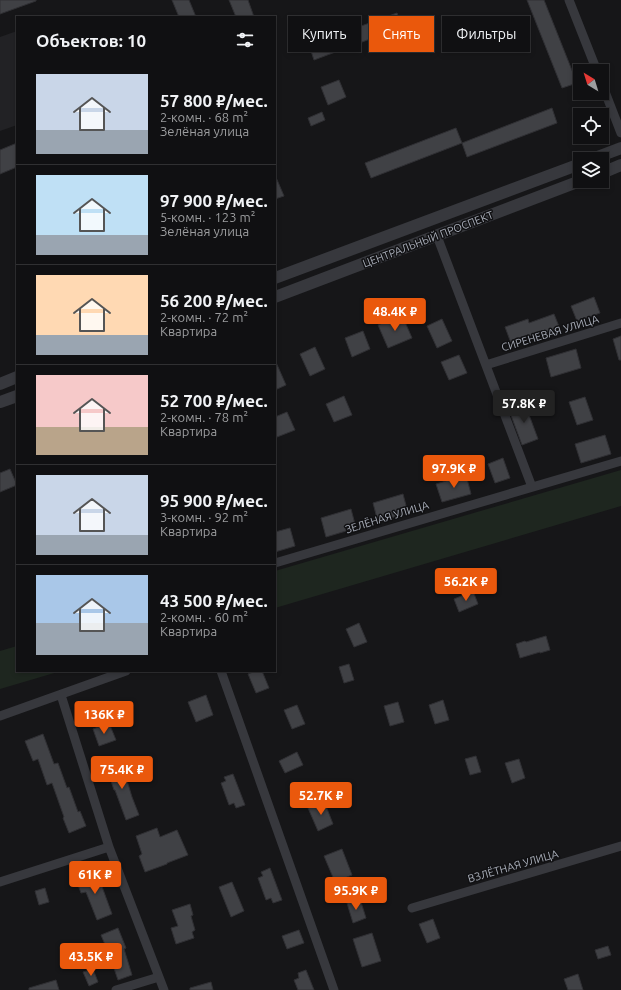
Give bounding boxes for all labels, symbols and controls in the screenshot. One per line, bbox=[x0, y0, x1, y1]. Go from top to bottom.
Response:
chip: Купить bbox=[288, 16, 361, 52]
chip: Снять bbox=[369, 16, 434, 52]
chip: Фильтры bbox=[442, 16, 530, 52]
icon: filters bbox=[234, 29, 256, 51]
text: Объектов: 10 bbox=[36, 31, 146, 50]
north arrow bbox=[573, 64, 609, 100]
map controls bbox=[573, 64, 609, 188]
icon: home bbox=[68, 90, 116, 138]
text: 57 800 ₽/мес. bbox=[160, 91, 268, 110]
button: locate bbox=[573, 108, 609, 144]
text: 2-комн. · 68 m² bbox=[160, 110, 248, 124]
text: Зелёная улица bbox=[160, 124, 249, 138]
button: layers bbox=[573, 152, 609, 188]
icon: home bbox=[68, 191, 116, 239]
text: 97 900 ₽/мес. bbox=[160, 191, 268, 210]
street label: ЦЕНТРАЛЬНЫЙ ПРОСПЕКТ bbox=[361, 209, 495, 269]
text: 5-комн. · 123 m² bbox=[160, 210, 255, 224]
text: Зелёная улица bbox=[160, 224, 249, 238]
icon: home bbox=[68, 291, 116, 339]
text: 56 200 ₽/мес. bbox=[160, 291, 268, 310]
pin: 48.4K ₽ bbox=[358, 298, 432, 332]
text: 48.4K ₽ bbox=[373, 304, 417, 318]
text: 2-комн. · 72 m² bbox=[160, 310, 248, 324]
street label: СИРЕНЕВАЯ УЛИЦА bbox=[500, 312, 601, 354]
text: Квартира bbox=[160, 324, 217, 338]
pin: 57.8K ₽ bbox=[487, 390, 561, 424]
icon: home bbox=[68, 391, 116, 439]
text: 52 700 ₽/мес. bbox=[160, 391, 268, 410]
text: 57.8K ₽ bbox=[502, 396, 546, 410]
text: 2-комн. · 78 m² bbox=[160, 410, 248, 424]
text: Квартира bbox=[160, 424, 217, 438]
pin: 97.9K ₽ bbox=[417, 455, 491, 489]
text: 97.9K ₽ bbox=[432, 461, 476, 475]
icon: home bbox=[68, 491, 116, 539]
text: 95 900 ₽/мес. bbox=[160, 491, 268, 510]
street label: ЗЕЛЁНАЯ УЛИЦА bbox=[344, 498, 431, 535]
text: 3-комн. · 92 m² bbox=[160, 510, 248, 524]
text: Квартира bbox=[160, 524, 217, 538]
pin: 56.2K ₽ bbox=[429, 568, 503, 602]
text: 56.2K ₽ bbox=[444, 574, 488, 588]
icon: home bbox=[68, 591, 116, 639]
text: 43 500 ₽/мес. bbox=[160, 591, 268, 610]
text: 2-комн. · 60 m² bbox=[160, 610, 248, 624]
text: Квартира bbox=[160, 624, 217, 638]
pin: 136K ₽ bbox=[71, 701, 137, 735]
text: 136K ₽ bbox=[83, 707, 125, 721]
pin: 75.4K ₽ bbox=[85, 756, 159, 790]
text: 75.4K ₽ bbox=[100, 762, 144, 776]
pin: 52.7K ₽ bbox=[284, 782, 358, 816]
text: 52.7K ₽ bbox=[299, 788, 343, 802]
street label: ВЗЛЁТНАЯ УЛИЦА bbox=[466, 847, 560, 885]
pin: 61K ₽ bbox=[67, 861, 123, 895]
text: 61K ₽ bbox=[78, 867, 112, 881]
pin: 95.9K ₽ bbox=[319, 877, 393, 911]
text: 95.9K ₽ bbox=[334, 883, 378, 897]
pin: 43.5K ₽ bbox=[54, 943, 128, 977]
text: 43.5K ₽ bbox=[69, 949, 113, 963]

